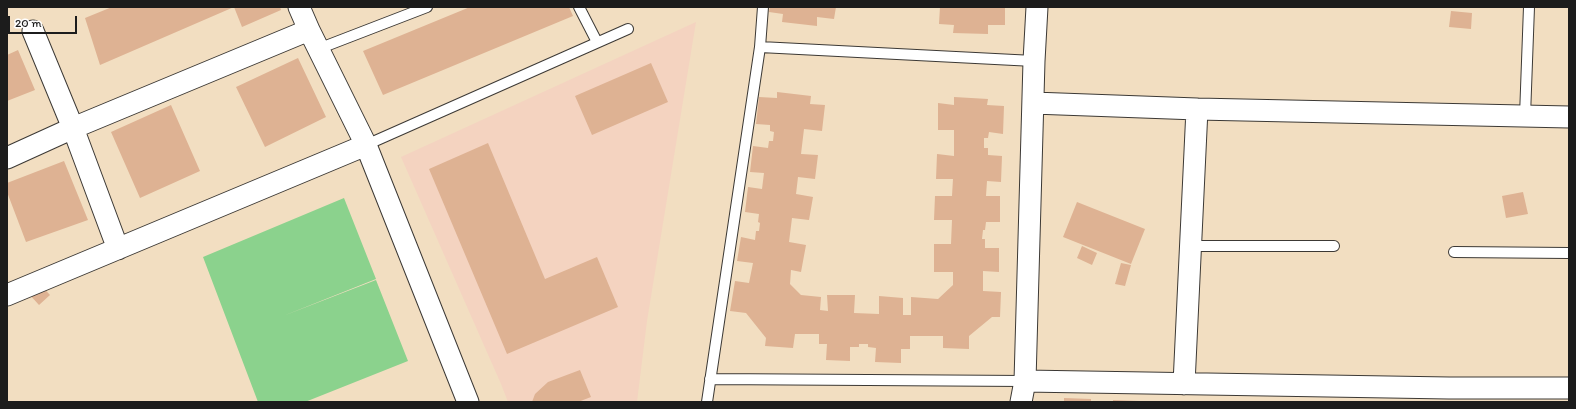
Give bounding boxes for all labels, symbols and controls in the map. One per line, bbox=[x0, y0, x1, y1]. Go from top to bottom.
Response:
scale bar bbox=[10, 8, 79, 34]
text: 20 m bbox=[15, 16, 42, 30]

